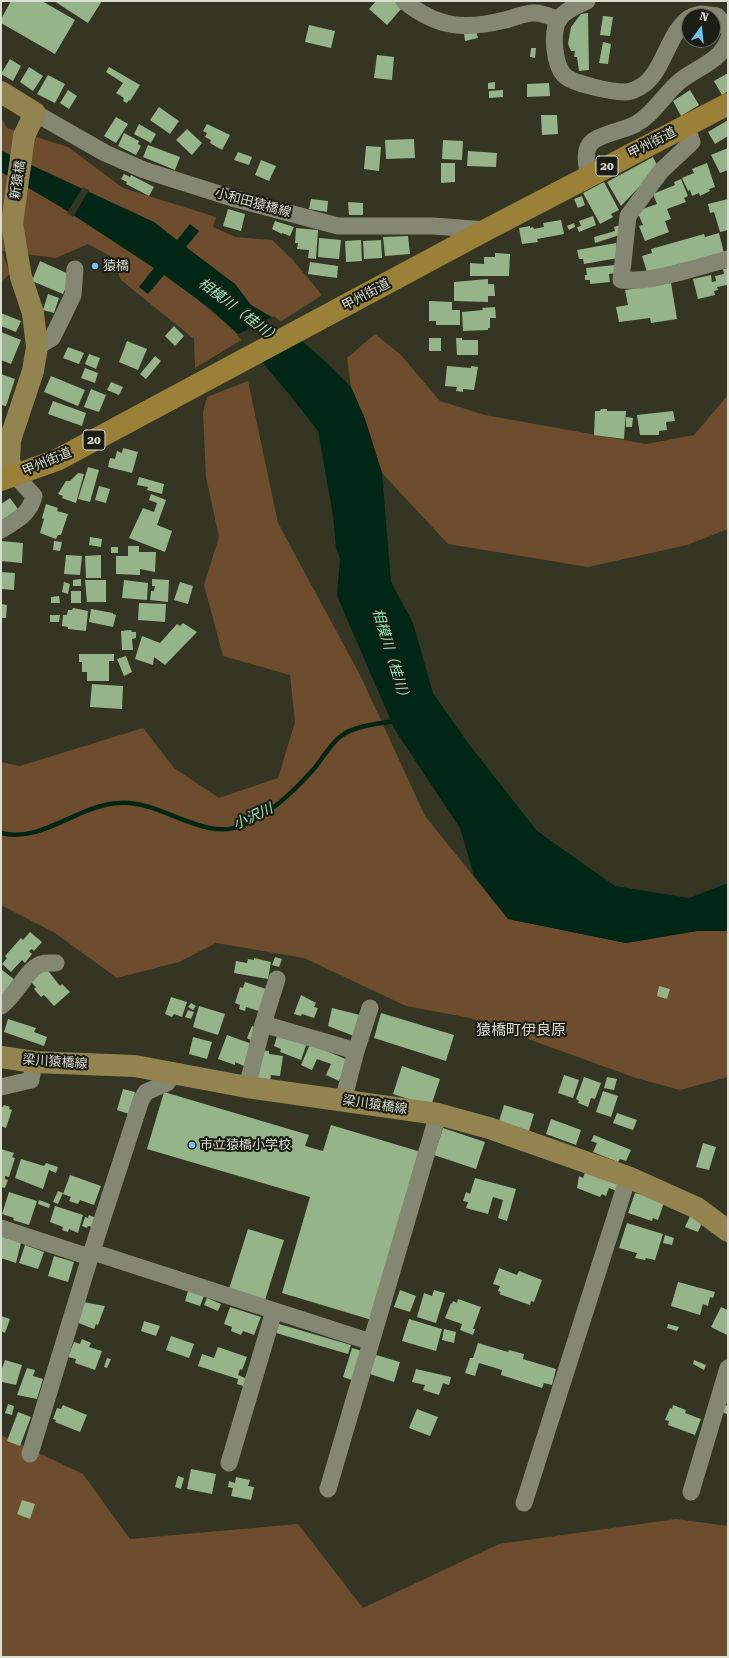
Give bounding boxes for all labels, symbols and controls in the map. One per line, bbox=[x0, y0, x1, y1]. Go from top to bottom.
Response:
north arrow bbox=[681, 8, 721, 48]
text: N bbox=[698, 10, 710, 24]
street label: 甲州街道 bbox=[625, 124, 679, 162]
road number: 20 bbox=[596, 156, 618, 176]
street label: 新猿橋 bbox=[8, 160, 28, 200]
street label: 小和田猿橋線 bbox=[213, 185, 293, 221]
place label: 猿橋 bbox=[103, 258, 129, 274]
marker: 猿橋 bbox=[90, 261, 100, 271]
water label: 相模川（桂川） bbox=[195, 275, 283, 347]
street label: 甲州街道 bbox=[339, 276, 393, 314]
road number: 20 bbox=[83, 430, 105, 450]
street label: 甲州街道 bbox=[20, 445, 74, 479]
water label: 相模川（桂川） bbox=[369, 607, 413, 705]
water label: 小沢川 bbox=[230, 801, 276, 833]
district label: 猿橋町伊良原 bbox=[476, 1022, 566, 1040]
street label: 梁川猿橋線 bbox=[22, 1052, 88, 1072]
street label: 梁川猿橋線 bbox=[342, 1093, 408, 1117]
place label: 市立猿橋小学校 bbox=[200, 1137, 291, 1153]
marker: 市立猿橋小学校 bbox=[187, 1140, 197, 1150]

